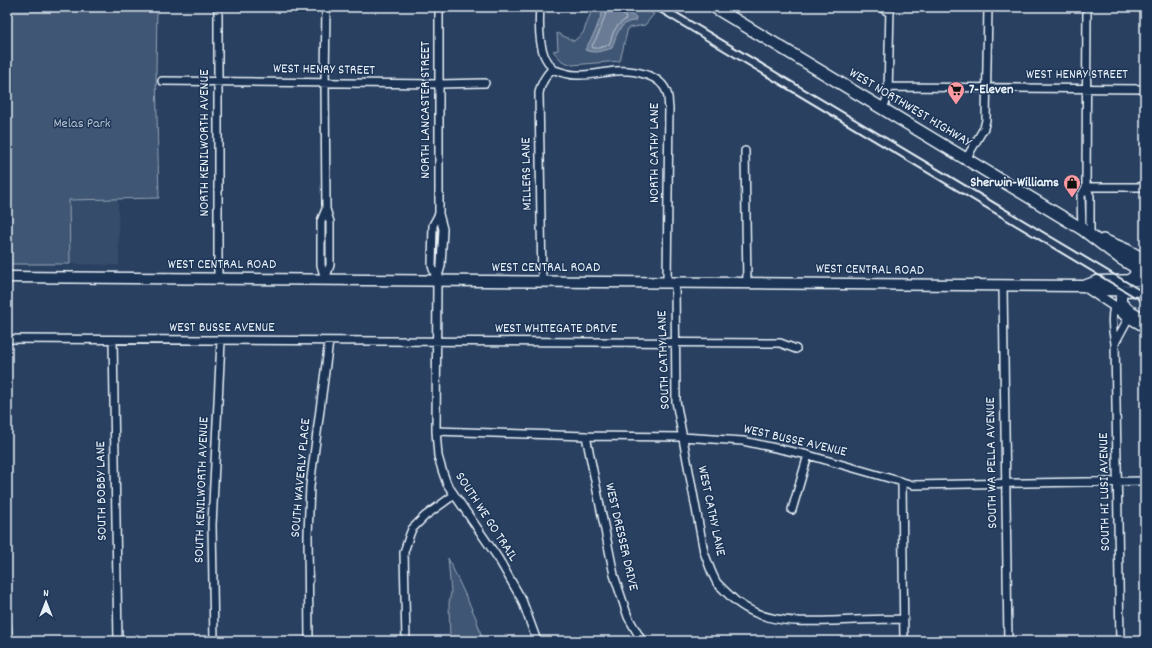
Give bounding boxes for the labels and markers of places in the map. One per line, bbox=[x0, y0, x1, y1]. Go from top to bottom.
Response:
supermarket icon: 7-Eleven bbox=[946, 80, 966, 105]
place label: 7-Eleven bbox=[969, 80, 1014, 100]
place label: Sherwin-Williams bbox=[970, 173, 1059, 193]
shop icon: Sherwin-Williams bbox=[1062, 173, 1082, 198]

